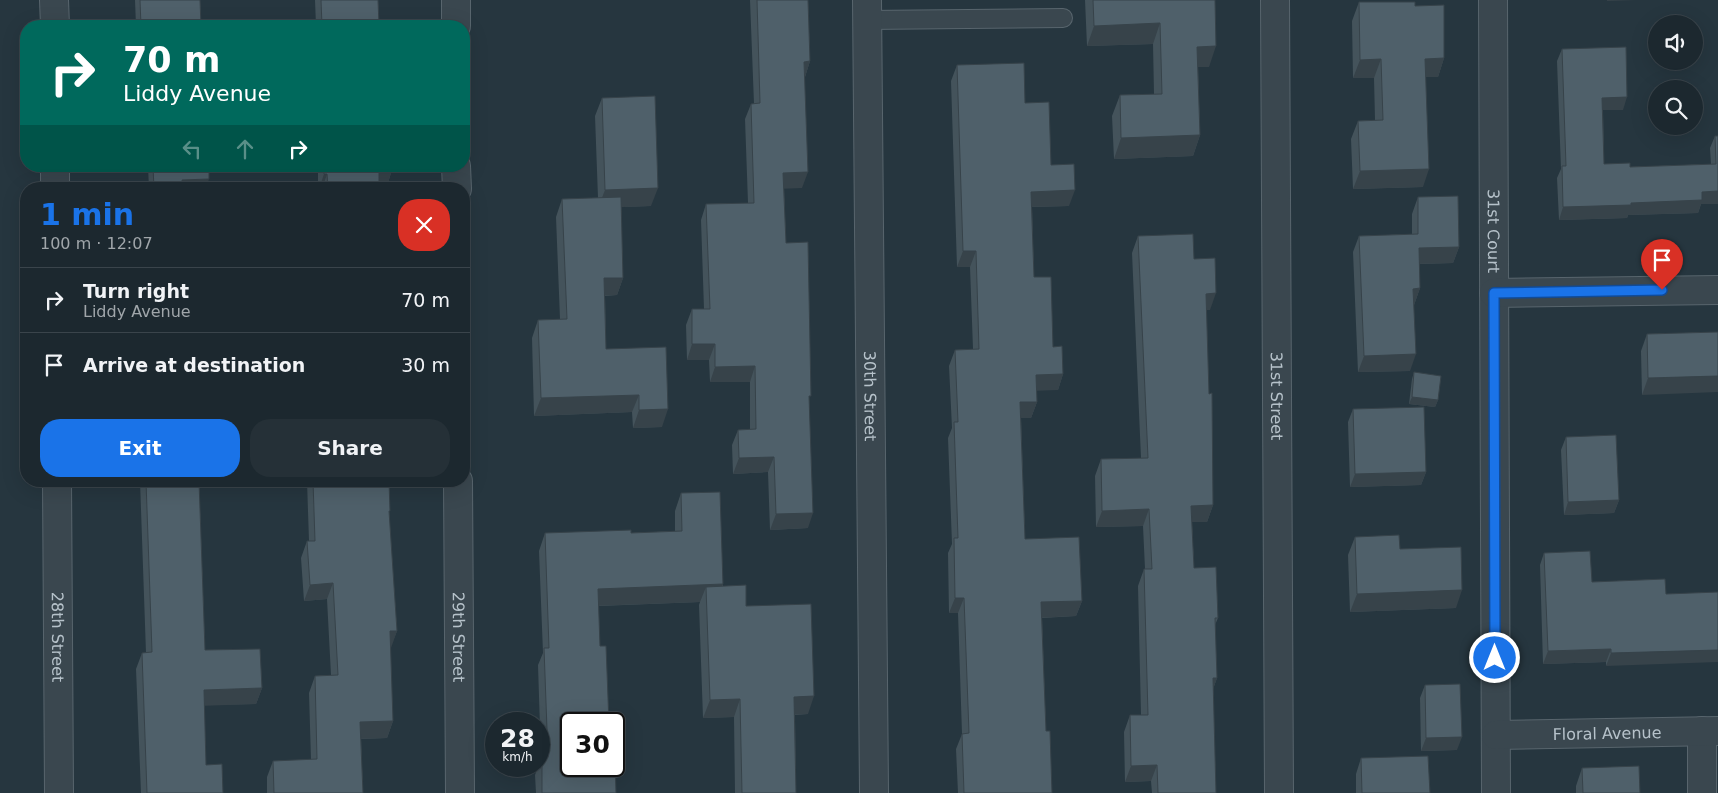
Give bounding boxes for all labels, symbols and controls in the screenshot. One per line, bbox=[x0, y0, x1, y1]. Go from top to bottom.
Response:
map controls bbox=[1648, 15, 1703, 135]
button: sound bbox=[1648, 15, 1703, 70]
icon: right bbox=[40, 40, 105, 105]
text: 70 m bbox=[123, 40, 220, 80]
button: search bbox=[1648, 80, 1703, 135]
text: Liddy Avenue bbox=[123, 81, 271, 106]
icon: left bbox=[178, 135, 206, 163]
icon: ahead bbox=[231, 135, 259, 163]
icon: right bbox=[284, 135, 312, 163]
street label: 31st Court bbox=[1484, 189, 1504, 273]
text: 1 min bbox=[40, 197, 134, 232]
button: close bbox=[398, 199, 450, 251]
text: 100 m · 12:07 bbox=[40, 234, 153, 253]
pin bbox=[1641, 239, 1683, 290]
icon: arrive bbox=[1648, 246, 1676, 274]
text: Turn right bbox=[83, 280, 189, 302]
icon: right bbox=[40, 286, 68, 314]
text: 70 m bbox=[401, 289, 450, 311]
text: Liddy Avenue bbox=[83, 302, 191, 321]
icon: arrive bbox=[40, 351, 68, 379]
street label: 30th Street bbox=[861, 351, 880, 441]
street label: 31st Street bbox=[1267, 352, 1287, 440]
text: Arrive at destination bbox=[83, 354, 305, 376]
text: 30 m bbox=[401, 354, 450, 376]
button: Exit bbox=[40, 419, 240, 477]
button: Share bbox=[250, 419, 450, 477]
street label: 28th Street bbox=[48, 592, 68, 682]
street label: 29th Street bbox=[449, 592, 469, 682]
position arrow bbox=[1468, 631, 1520, 683]
speed limit sign: 30 bbox=[560, 712, 625, 777]
street label: Floral Avenue bbox=[1552, 723, 1662, 743]
text: 28 bbox=[500, 724, 535, 753]
text: km/h bbox=[502, 750, 533, 764]

